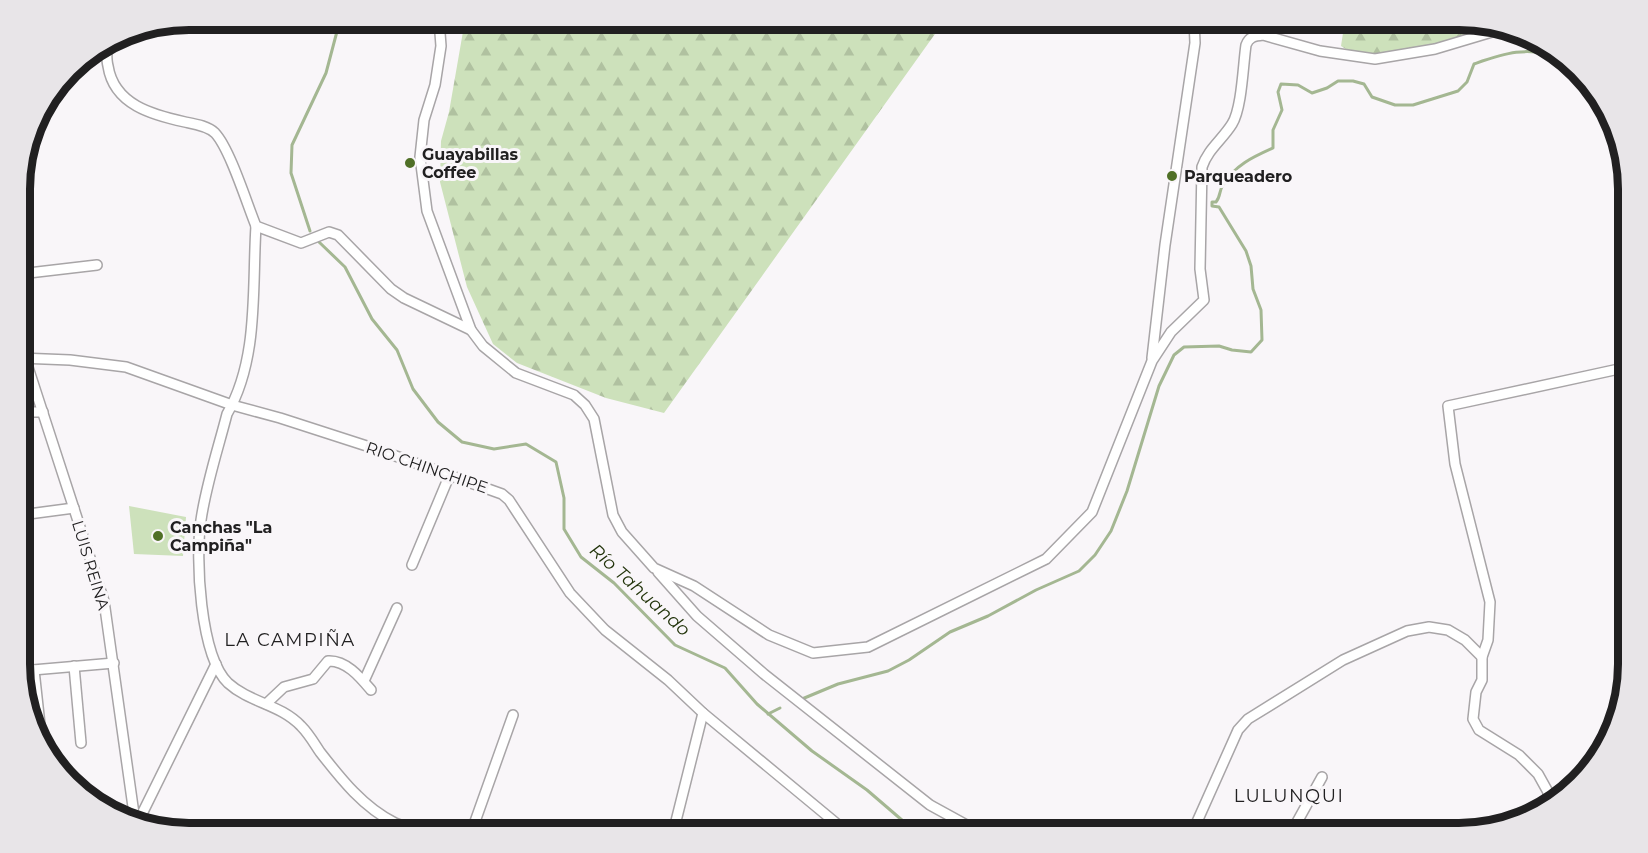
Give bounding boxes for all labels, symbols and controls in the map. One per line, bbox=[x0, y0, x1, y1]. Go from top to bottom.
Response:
place label: Guayabillas Coffee bbox=[422, 145, 519, 182]
marker: Guayabillas Coffee bbox=[403, 156, 417, 170]
place label: Parqueadero bbox=[1184, 167, 1292, 186]
marker: Parqueadero bbox=[1165, 169, 1179, 183]
street label: RIO CHINCHIPE bbox=[363, 438, 490, 497]
street label: LUIS REINA bbox=[68, 518, 113, 613]
place label: Canchas "La Campiña" bbox=[170, 518, 272, 555]
marker: Canchas "La Campiña" bbox=[151, 529, 165, 543]
water label: Río Tahuando bbox=[585, 539, 695, 641]
district label: LA CAMPIÑA bbox=[224, 629, 356, 651]
district label: LULUNQUI bbox=[1234, 785, 1344, 807]

